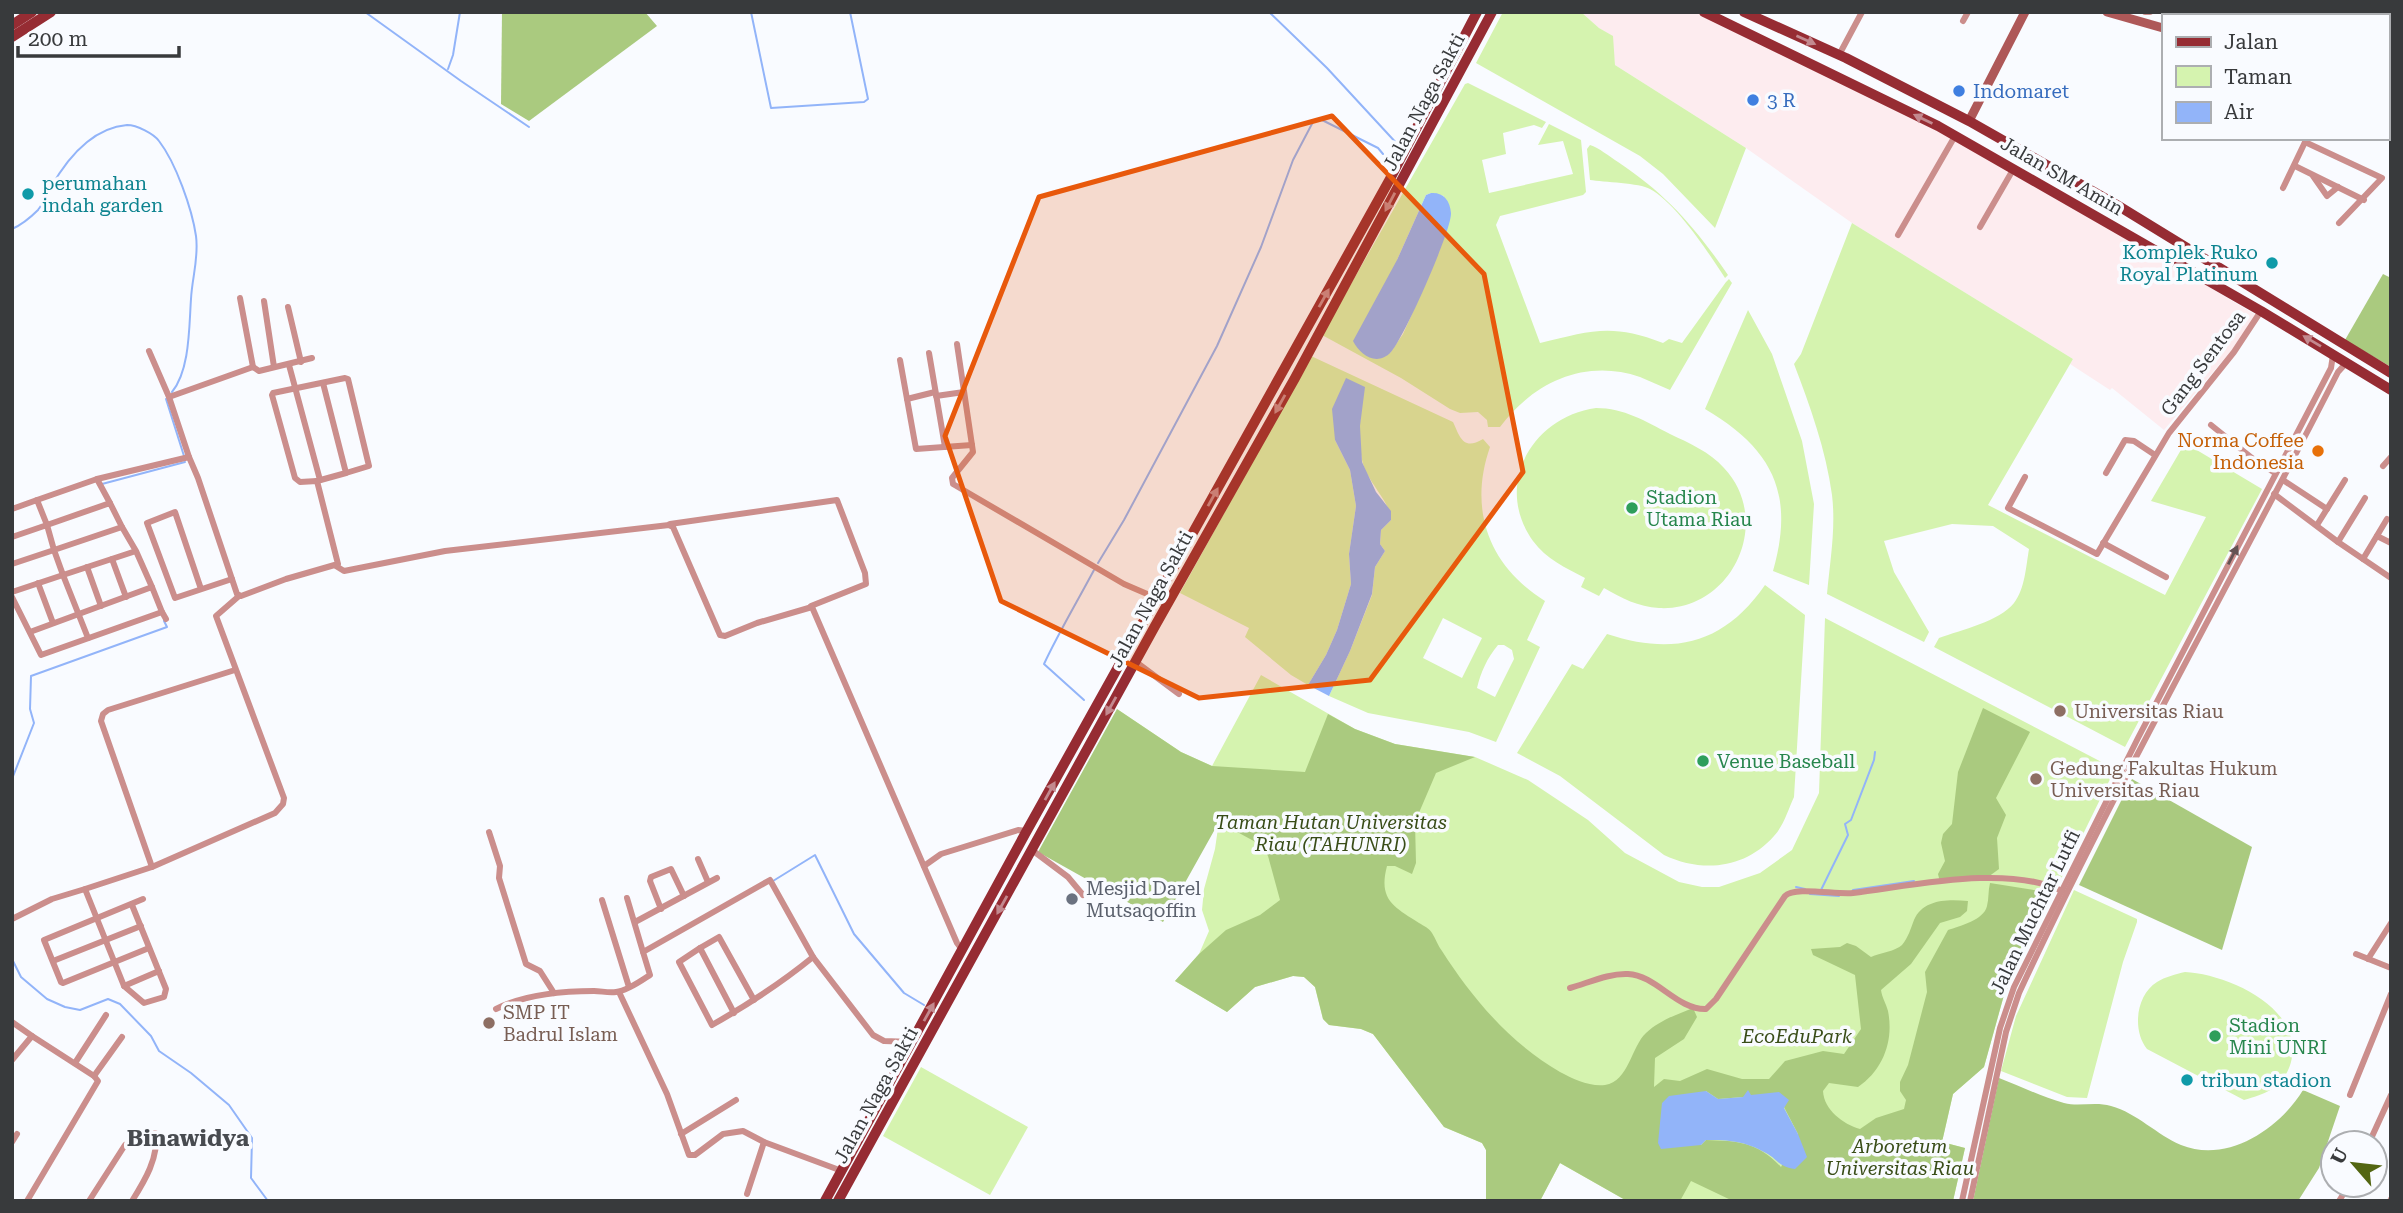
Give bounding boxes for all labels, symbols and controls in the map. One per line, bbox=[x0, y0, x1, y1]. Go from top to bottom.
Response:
scale bar bbox=[18, 14, 178, 58]
legend bbox=[2162, 14, 2389, 140]
text: 200 m bbox=[28, 27, 88, 51]
street label: Jalan Naga Sakti bbox=[1378, 29, 1470, 175]
text: Jalan bbox=[2224, 30, 2279, 54]
one-way arrow bbox=[1796, 34, 1816, 46]
text: Taman bbox=[2224, 65, 2293, 89]
place label: Indomaret bbox=[1973, 80, 2069, 103]
marker: Indomaret bbox=[1951, 83, 1967, 99]
place label: 3 R bbox=[1767, 89, 1796, 112]
marker: 3 R bbox=[1745, 92, 1761, 108]
text: Air bbox=[2224, 100, 2254, 124]
one-way arrow bbox=[1913, 113, 1933, 124]
street label: Jalan SM Amin bbox=[1997, 132, 2127, 220]
place label: perumahan indah garden bbox=[42, 172, 163, 217]
marker: perumahan indah garden bbox=[20, 186, 36, 202]
one-way arrow bbox=[1384, 192, 1396, 212]
place label: Komplek Ruko Royal Platinum bbox=[2120, 241, 2258, 286]
marker: Komplek Ruko Royal Platinum bbox=[2264, 255, 2280, 271]
one-way arrow bbox=[1318, 288, 1330, 308]
street label: Gang Sentosa bbox=[2156, 305, 2250, 420]
one-way arrow bbox=[2302, 335, 2322, 347]
one-way arrow bbox=[1274, 395, 1286, 414]
place label: Norma Coffee Indonesia bbox=[2177, 429, 2305, 474]
marker: Norma Coffee Indonesia bbox=[2310, 443, 2326, 459]
place label: Stadion Utama Riau bbox=[1646, 486, 1752, 531]
one-way arrow bbox=[1207, 487, 1219, 506]
marker: Stadion Utama Riau bbox=[1624, 500, 1640, 516]
street label: Jalan Naga Sakti bbox=[1104, 527, 1198, 671]
one-way arrow bbox=[2227, 544, 2239, 564]
one-way arrow bbox=[1105, 696, 1117, 715]
place label: Universitas Riau bbox=[2074, 700, 2224, 723]
marker: Universitas Riau bbox=[2052, 703, 2068, 719]
place label: Venue Baseball bbox=[1717, 750, 1855, 773]
marker: Venue Baseball bbox=[1695, 753, 1711, 769]
place label: Gedung Fakultas Hukum Universitas Riau bbox=[2050, 757, 2278, 802]
marker: Gedung Fakultas Hukum Universitas Riau bbox=[2028, 771, 2044, 787]
one-way arrow bbox=[1044, 781, 1056, 800]
park label: Taman Hutan Universitas Riau (TAHUNRI) bbox=[1215, 811, 1447, 856]
street label: Jalan Muchtar Lutfi bbox=[1985, 826, 2085, 998]
place label: Mesjid Darel Mutsaqoffin bbox=[1086, 877, 1201, 922]
marker: Mesjid Darel Mutsaqoffin bbox=[1064, 891, 1080, 907]
one-way arrow bbox=[996, 895, 1007, 915]
place label: SMP IT Badrul Islam bbox=[503, 1001, 618, 1046]
one-way arrow bbox=[923, 1002, 935, 1022]
place label: Stadion Mini UNRI bbox=[2229, 1014, 2327, 1059]
marker: SMP IT Badrul Islam bbox=[481, 1015, 497, 1031]
street label: Jalan Naga Sakti bbox=[829, 1023, 923, 1167]
park label: EcoEduPark bbox=[1741, 1025, 1853, 1048]
marker: Stadion Mini UNRI bbox=[2207, 1028, 2223, 1044]
place label: tribun stadion bbox=[2201, 1069, 2331, 1092]
marker: tribun stadion bbox=[2179, 1072, 2195, 1088]
district label: Binawidya bbox=[127, 1125, 250, 1152]
north arrow bbox=[2319, 1129, 2389, 1199]
park label: Arboretum Universitas Riau bbox=[1826, 1135, 1974, 1180]
text: U bbox=[2326, 1144, 2353, 1168]

